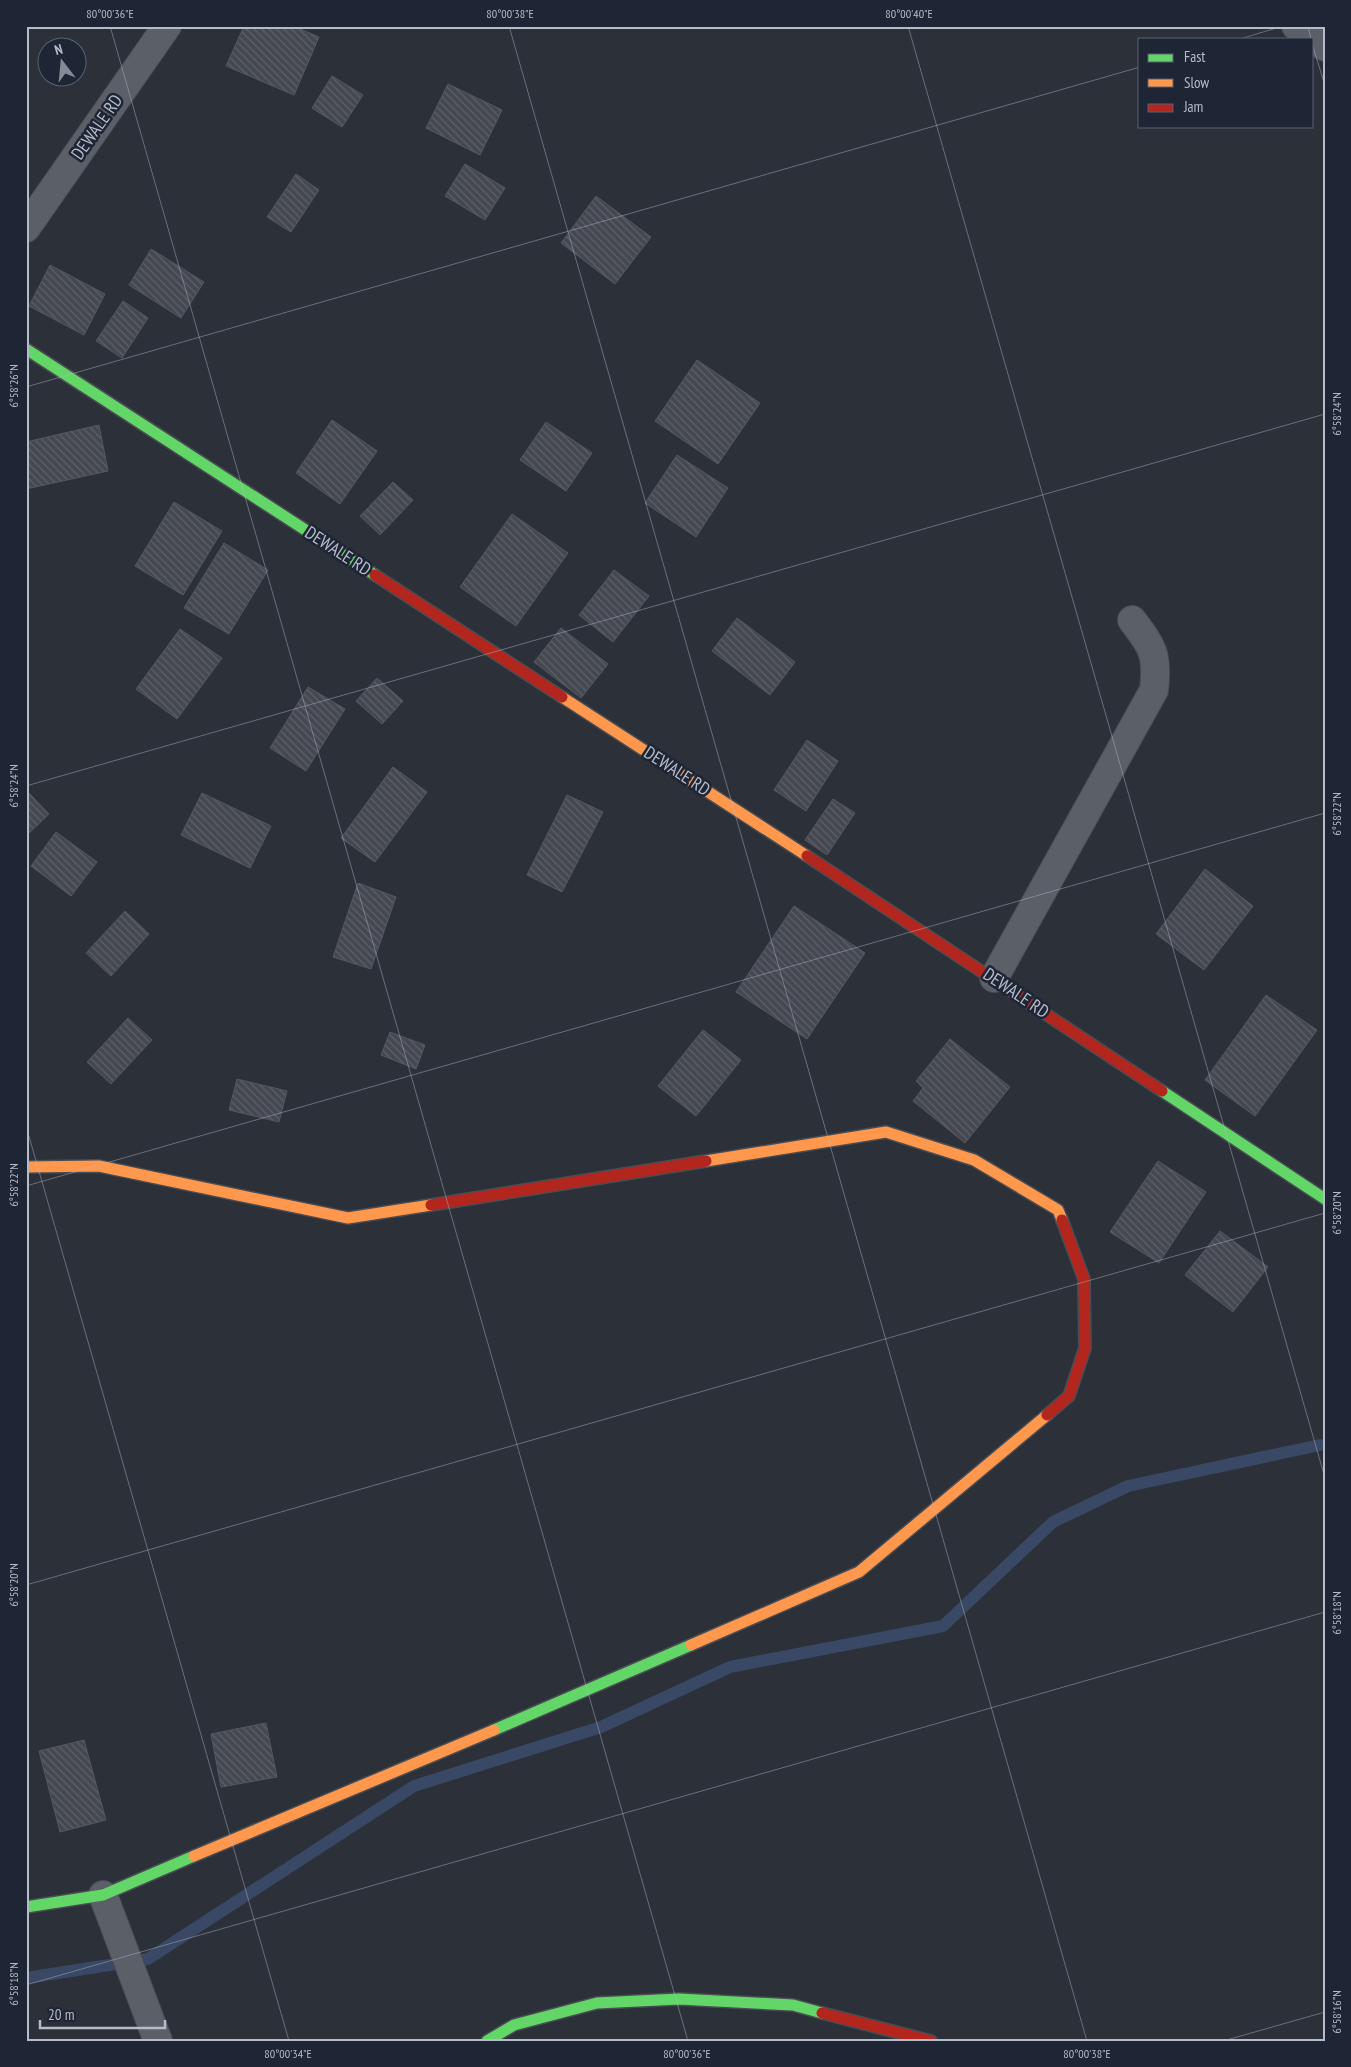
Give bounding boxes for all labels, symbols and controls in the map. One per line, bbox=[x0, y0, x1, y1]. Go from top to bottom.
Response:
text: 80°00'36"E bbox=[86, 6, 134, 21]
text: 80°00'38"E bbox=[486, 6, 534, 21]
text: 80°00'40"E bbox=[885, 6, 933, 21]
north arrow bbox=[38, 38, 88, 88]
legend bbox=[1138, 38, 1314, 128]
text: N bbox=[52, 40, 65, 59]
text: Fast bbox=[1184, 47, 1205, 66]
text: Slow bbox=[1184, 73, 1209, 92]
street label: DEWALE RD bbox=[66, 90, 127, 164]
text: Jam bbox=[1183, 97, 1203, 116]
text: 6°58'26"N bbox=[6, 364, 21, 408]
text: 6°58'24"N bbox=[1329, 392, 1344, 436]
street label: DEWALE RD bbox=[301, 521, 376, 580]
street label: DEWALE RD bbox=[640, 741, 715, 800]
text: 6°58'24"N bbox=[6, 764, 21, 808]
text: 6°58'22"N bbox=[1329, 792, 1344, 836]
street label: DEWALE RD bbox=[979, 962, 1054, 1023]
text: 6°58'22"N bbox=[6, 1163, 21, 1207]
text: 6°58'20"N bbox=[1329, 1191, 1344, 1235]
text: 6°58'20"N bbox=[6, 1563, 21, 1607]
text: 6°58'18"N bbox=[1329, 1591, 1344, 1635]
text: 6°58'18"N bbox=[6, 1962, 21, 2006]
text: 6°58'16"N bbox=[1329, 1990, 1344, 2034]
scale bar bbox=[40, 1997, 165, 2029]
text: 20 m bbox=[48, 2005, 74, 2024]
text: 80°00'34"E bbox=[264, 2046, 312, 2061]
text: 80°00'36"E bbox=[663, 2046, 711, 2061]
text: 80°00'38"E bbox=[1063, 2046, 1111, 2061]

